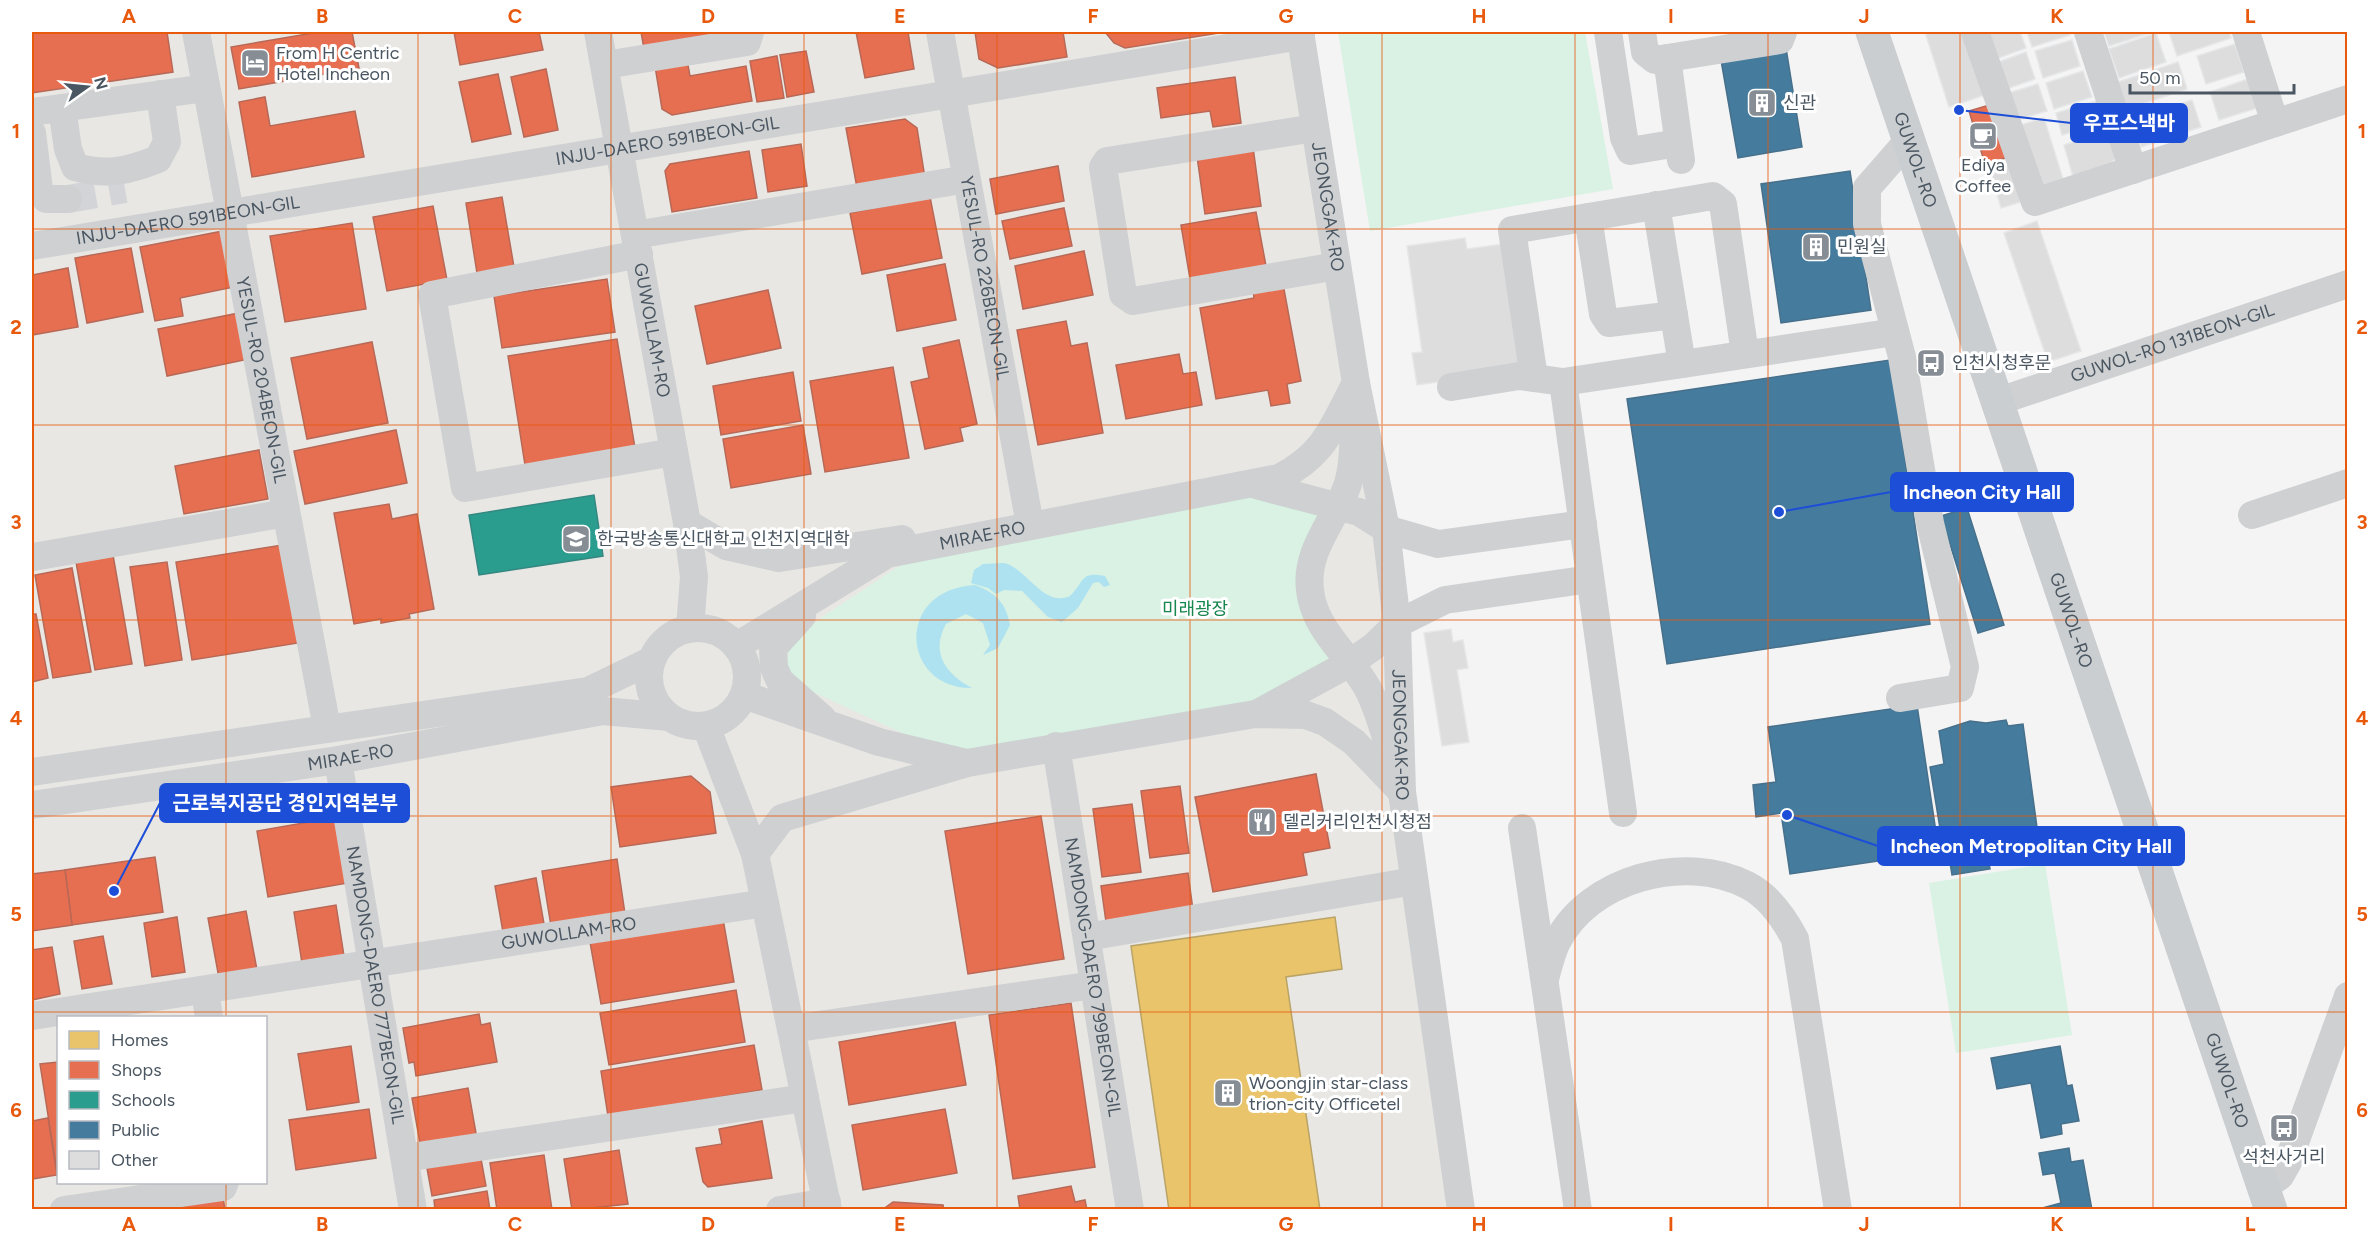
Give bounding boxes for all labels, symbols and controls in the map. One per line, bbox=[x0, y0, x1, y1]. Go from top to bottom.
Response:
text: A bbox=[122, 4, 137, 28]
text: B bbox=[316, 4, 328, 28]
text: C bbox=[508, 4, 522, 28]
text: D bbox=[701, 4, 715, 28]
text: E bbox=[894, 4, 906, 28]
text: F bbox=[1087, 4, 1099, 28]
text: G bbox=[1279, 4, 1294, 28]
text: H bbox=[1472, 4, 1487, 28]
text: I bbox=[1668, 4, 1674, 28]
text: J bbox=[1858, 4, 1870, 28]
text: K bbox=[2050, 4, 2064, 28]
text: L bbox=[2245, 4, 2256, 28]
place label: From H Centric Hotel Incheon bbox=[276, 42, 400, 85]
hotel icon: From H Centric Hotel Incheon bbox=[239, 47, 271, 79]
north arrow bbox=[57, 57, 117, 117]
scale bar bbox=[2130, 57, 2294, 95]
text: 50 m bbox=[2139, 67, 2181, 89]
text: N bbox=[90, 75, 112, 92]
building icon: 신관 bbox=[1746, 87, 1778, 119]
place label: 신관 bbox=[1783, 92, 1817, 114]
callout: 우프스낵바 bbox=[2071, 104, 2187, 142]
street label: GUWOL-RO bbox=[1889, 109, 1942, 211]
street label: INJU-DAERO 591BEON-GIL bbox=[554, 111, 781, 170]
text: 우프스낵바 bbox=[2083, 111, 2176, 135]
text: 1 bbox=[12, 119, 20, 143]
text: 1 bbox=[2358, 119, 2366, 143]
cafe icon: Ediya Coffee bbox=[1967, 120, 1999, 152]
street label: JEONGGAK-RO bbox=[1307, 140, 1349, 273]
place label: Ediya Coffee bbox=[1955, 154, 2011, 197]
street label: YESUL-RO 226BEON-GIL bbox=[955, 174, 1014, 382]
street label: INJU-DAERO 591BEON-GIL bbox=[75, 191, 302, 250]
building icon: 민원실 bbox=[1800, 231, 1832, 263]
place label: 민원실 bbox=[1837, 236, 1887, 258]
street label: GUWOLLAM-RO bbox=[629, 261, 675, 399]
street label: YESUL-RO 204BEON-GIL bbox=[231, 275, 292, 485]
street label: GUWOL-RO 131BEON-GIL bbox=[2068, 298, 2278, 387]
text: 2 bbox=[10, 315, 22, 339]
text: 2 bbox=[2356, 315, 2368, 339]
bus stop icon: 인천시청후문 bbox=[1915, 347, 1947, 379]
place label: 인천시청후문 bbox=[1952, 352, 2051, 374]
callout: Incheon City Hall bbox=[1891, 473, 2073, 511]
text: Incheon City Hall bbox=[1903, 480, 2061, 504]
text: 3 bbox=[10, 510, 22, 534]
text: 3 bbox=[2356, 510, 2368, 534]
street label: MIRAE-RO bbox=[937, 516, 1027, 555]
school or university icon: 한국방송통신대학교 인천지역대학 bbox=[560, 523, 592, 555]
place label: 한국방송통신대학교 인천지역대학 bbox=[597, 528, 850, 550]
street label: GUWOL-RO bbox=[2045, 569, 2098, 671]
park label: 미래광장 bbox=[1162, 598, 1228, 620]
street label: JEONGGAK-RO bbox=[1387, 669, 1414, 802]
text: 4 bbox=[10, 706, 23, 730]
text: 4 bbox=[2356, 706, 2369, 730]
street label: MIRAE-RO bbox=[306, 739, 395, 775]
callout: 근로복지공단 경인지역본부 bbox=[160, 784, 409, 822]
text: 근로복지공단 경인지역본부 bbox=[172, 791, 398, 815]
restaurant icon: 델리커리인천시청점 bbox=[1246, 806, 1278, 838]
place label: 델리커리인천시청점 bbox=[1283, 811, 1432, 833]
callout: Incheon Metropolitan City Hall bbox=[1878, 827, 2184, 865]
text: Incheon Metropolitan City Hall bbox=[1890, 834, 2172, 858]
street label: NAMDONG-DAERO 799BEON-GIL bbox=[1060, 836, 1126, 1119]
street label: NAMDONG-DAERO 777BEON-GIL bbox=[341, 844, 410, 1126]
text: 5 bbox=[10, 902, 22, 926]
text: 5 bbox=[2356, 902, 2368, 926]
street label: GUWOLLAM-RO bbox=[500, 912, 638, 955]
legend bbox=[57, 1016, 267, 1184]
text: Homes bbox=[111, 1029, 169, 1051]
street label: GUWOL-RO bbox=[2201, 1030, 2254, 1131]
text: Shops bbox=[111, 1059, 162, 1081]
place label: Woongjin star-class trion-city Officetel bbox=[1249, 1072, 1408, 1115]
building icon: Woongjin star-class trion-city Officetel bbox=[1212, 1077, 1244, 1109]
text: Schools bbox=[111, 1089, 175, 1111]
text: 6 bbox=[10, 1098, 22, 1122]
text: 6 bbox=[2356, 1098, 2368, 1122]
bus stop icon: 석천사거리 bbox=[2268, 1112, 2300, 1144]
text: Public bbox=[111, 1119, 160, 1141]
place label: 석천사거리 bbox=[2243, 1146, 2325, 1168]
text: Other bbox=[111, 1149, 158, 1171]
text: A bbox=[122, 1212, 137, 1236]
text: B bbox=[316, 1212, 328, 1236]
text: C bbox=[508, 1212, 522, 1236]
text: D bbox=[701, 1212, 715, 1236]
text: E bbox=[894, 1212, 906, 1236]
text: F bbox=[1087, 1212, 1099, 1236]
text: G bbox=[1279, 1212, 1294, 1236]
text: H bbox=[1472, 1212, 1487, 1236]
text: I bbox=[1668, 1212, 1674, 1236]
text: J bbox=[1858, 1212, 1870, 1236]
text: K bbox=[2050, 1212, 2064, 1236]
text: L bbox=[2245, 1212, 2256, 1236]

